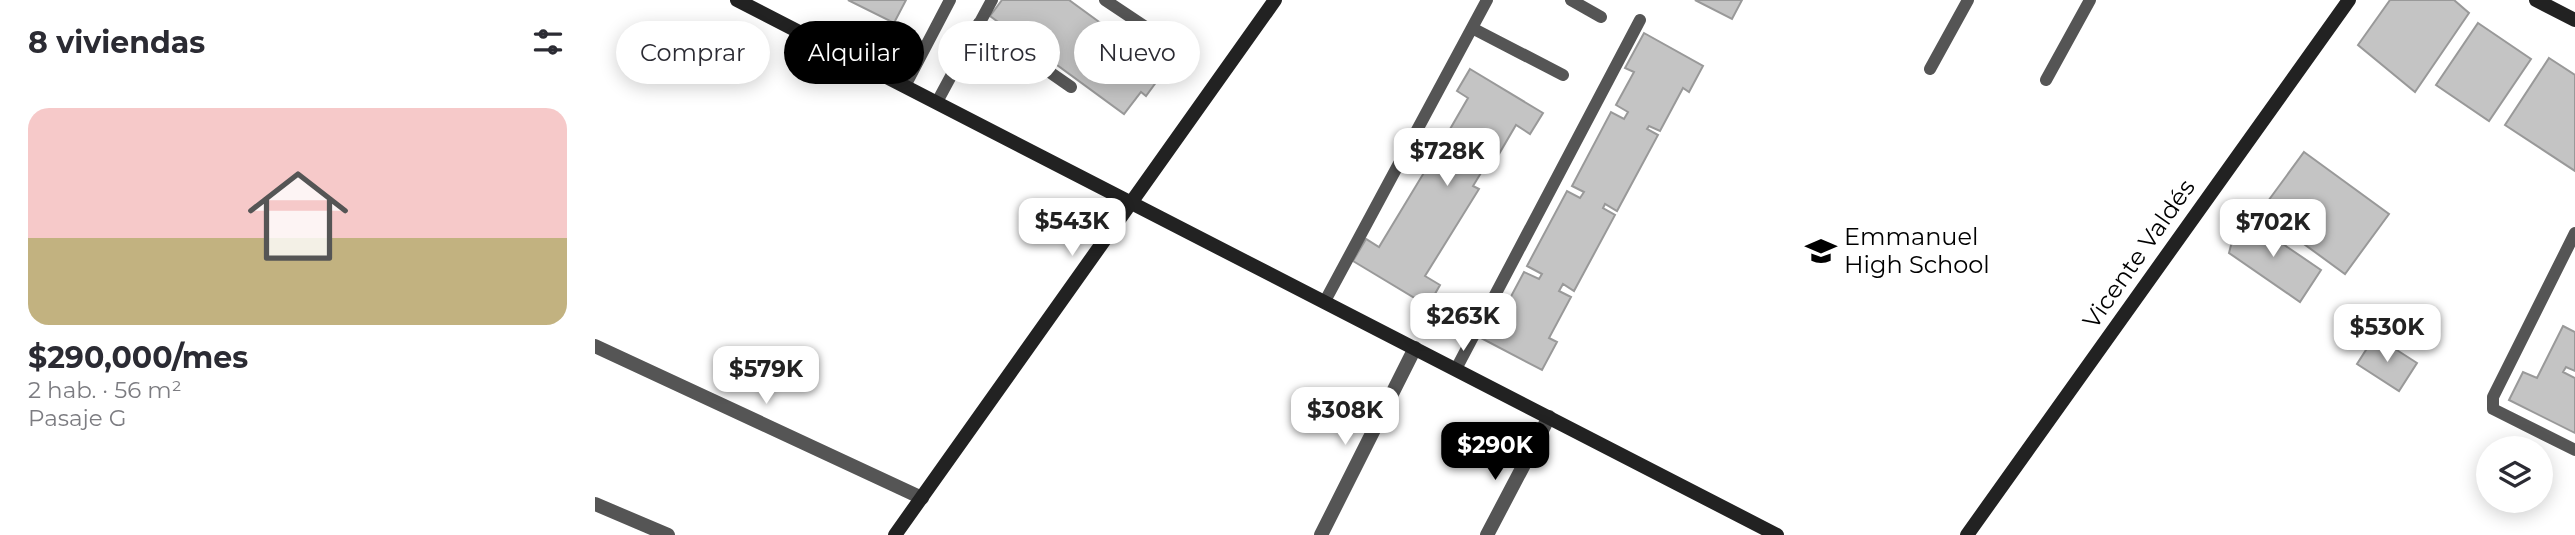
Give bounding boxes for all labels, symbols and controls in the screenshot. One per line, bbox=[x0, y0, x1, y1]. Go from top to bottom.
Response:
chip: Comprar bbox=[616, 21, 770, 84]
chip: Alquilar bbox=[784, 21, 924, 84]
chip: Filtros bbox=[938, 21, 1060, 84]
chip: Nuevo bbox=[1074, 21, 1200, 84]
icon: filters bbox=[529, 23, 567, 61]
text: 8 viviendas bbox=[28, 24, 205, 61]
pin: $728K bbox=[1398, 128, 1496, 188]
text: $728K bbox=[1410, 137, 1484, 165]
icon: home bbox=[235, 153, 361, 279]
street label: Vicente Valdés bbox=[2076, 174, 2201, 334]
pin: $543K bbox=[1023, 198, 1121, 258]
pin: $702K bbox=[2224, 200, 2322, 259]
text: $543K bbox=[1035, 207, 1109, 235]
text: $702K bbox=[2236, 208, 2310, 236]
place label: Emmanuel High School bbox=[1844, 222, 1990, 279]
school or university icon: Emmanuel High School bbox=[1804, 234, 1838, 268]
pin: $263K bbox=[1414, 294, 1512, 353]
text: $263K bbox=[1426, 302, 1500, 330]
pin: $530K bbox=[2338, 304, 2436, 364]
text: $530K bbox=[2350, 313, 2424, 341]
text: $290,000/mes bbox=[28, 339, 248, 376]
pin: $579K bbox=[717, 346, 815, 406]
text: $579K bbox=[729, 355, 803, 383]
text: 2 hab. · 56 m² bbox=[28, 376, 182, 404]
pin: $308K bbox=[1296, 388, 1394, 447]
text: $308K bbox=[1307, 396, 1383, 424]
text: Pasaje G bbox=[28, 404, 127, 432]
pin: $290K bbox=[1446, 422, 1544, 482]
text: $290K bbox=[1457, 431, 1533, 459]
map controls bbox=[2476, 436, 2553, 513]
button: layers bbox=[2476, 436, 2553, 513]

